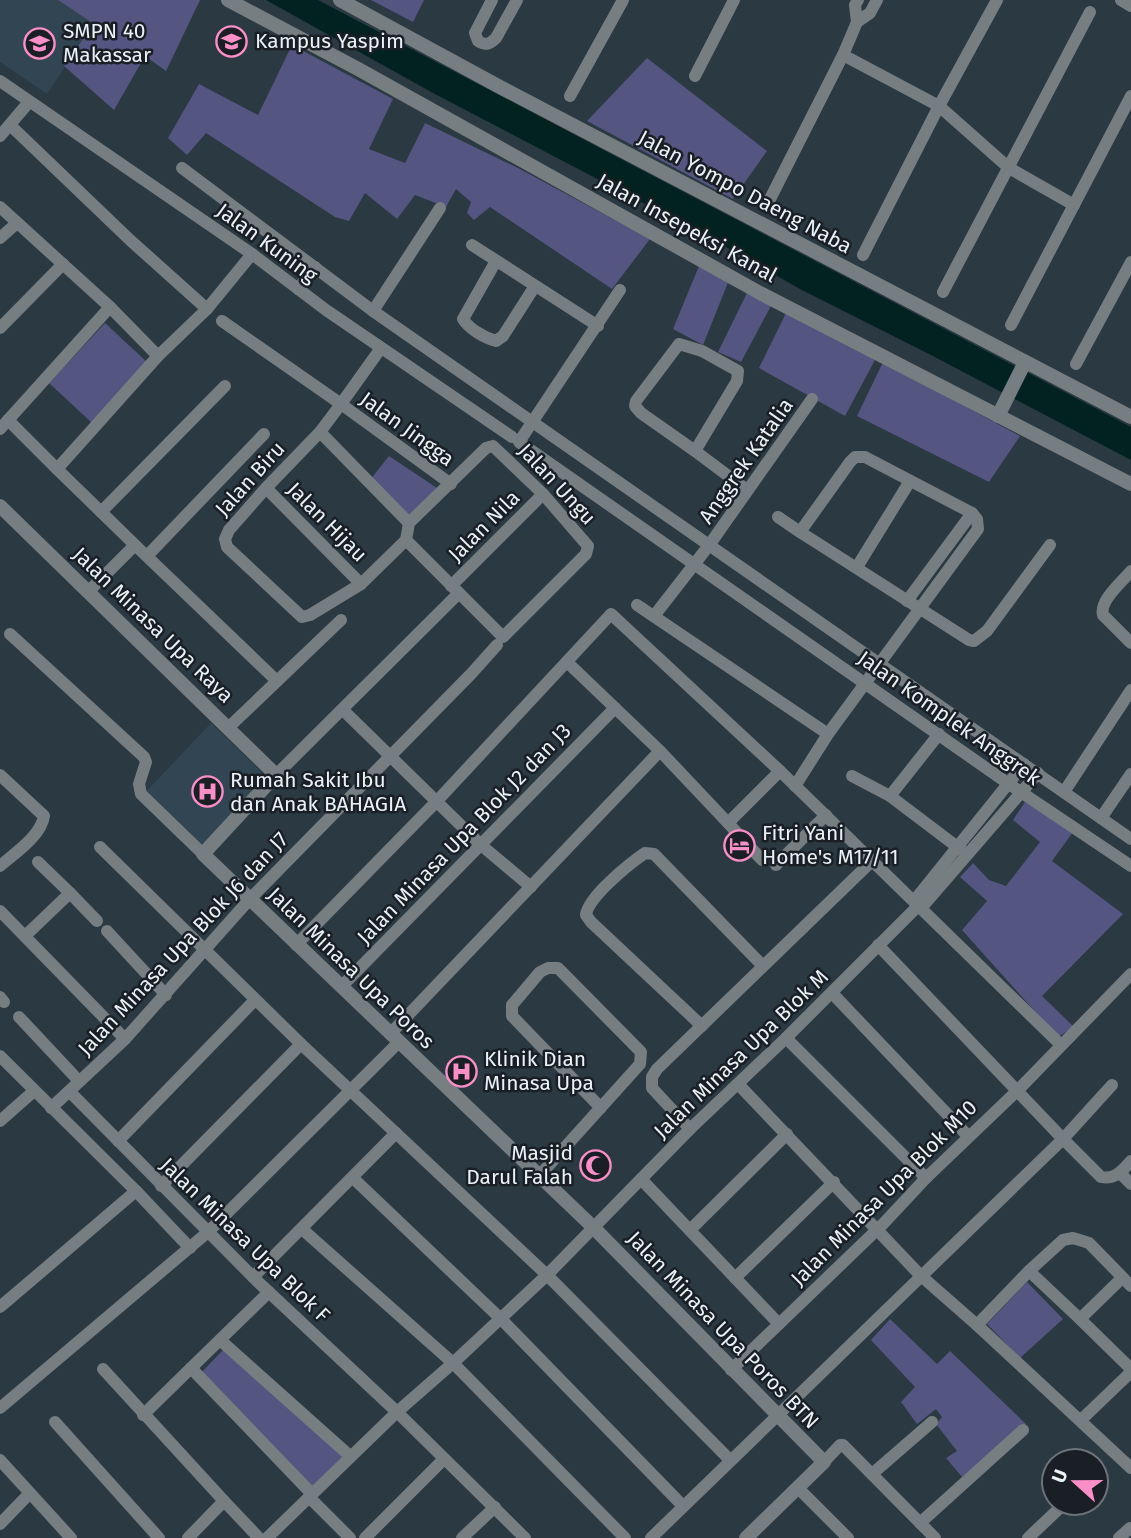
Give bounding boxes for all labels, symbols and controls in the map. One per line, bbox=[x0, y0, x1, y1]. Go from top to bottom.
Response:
place label: SMPN 40 Makassar bbox=[63, 18, 151, 68]
school or university icon: Kampus Yaspim bbox=[215, 24, 249, 58]
school or university icon: SMPN 40 Makassar bbox=[23, 26, 57, 60]
place label: Kampus Yaspim bbox=[255, 28, 404, 54]
street label: Jalan Yompo Daeng Naba bbox=[634, 125, 856, 259]
street label: Jalan Insepeksi Kanal bbox=[592, 168, 782, 288]
street label: Jalan Kuning bbox=[211, 198, 323, 288]
street label: Jalan Jingga bbox=[355, 386, 459, 472]
street label: Anggrek Katalia bbox=[693, 393, 799, 529]
street label: Jalan Biru bbox=[210, 436, 290, 522]
street label: Jalan Ungu bbox=[513, 438, 601, 530]
street label: Jalan Hijau bbox=[281, 476, 373, 568]
street label: Jalan Nila bbox=[443, 485, 525, 567]
street label: Jalan Minasa Upa Raya bbox=[67, 541, 239, 709]
street label: Jalan Komplek Anggrek bbox=[852, 645, 1046, 791]
street label: Jalan Minasa Upa Blok J2 dan J3 bbox=[351, 718, 577, 950]
place label: Rumah Sakit Ibu dan Anak BAHAGIA bbox=[230, 767, 406, 817]
hospital icon: Rumah Sakit Ibu dan Anak BAHAGIA bbox=[190, 775, 224, 809]
place label: Fitri Yani Home's M17/11 bbox=[762, 820, 899, 870]
street label: Jalan Minasa Upa Blok J6 dan J7 bbox=[72, 827, 294, 1061]
hotel icon: Fitri Yani Home's M17/11 bbox=[722, 828, 756, 862]
street label: Jalan Minasa Upa Poros bbox=[262, 882, 440, 1055]
street label: Jalan Minasa Upa Blok M bbox=[648, 964, 834, 1144]
place label: Klinik Dian Minasa Upa bbox=[484, 1046, 594, 1096]
hospital icon: Klinik Dian Minasa Upa bbox=[444, 1054, 478, 1088]
street label: Jalan Minasa Upa Blok M10 bbox=[785, 1094, 983, 1292]
place label: Masjid Darul Falah bbox=[466, 1140, 573, 1190]
mosque icon: Masjid Darul Falah bbox=[579, 1148, 613, 1182]
street label: Jalan Minasa Upa Blok F bbox=[155, 1152, 335, 1328]
street label: Jalan Minasa Upa Poros BTN bbox=[622, 1226, 824, 1434]
north arrow bbox=[1040, 1447, 1110, 1517]
text: U bbox=[1047, 1466, 1073, 1486]

